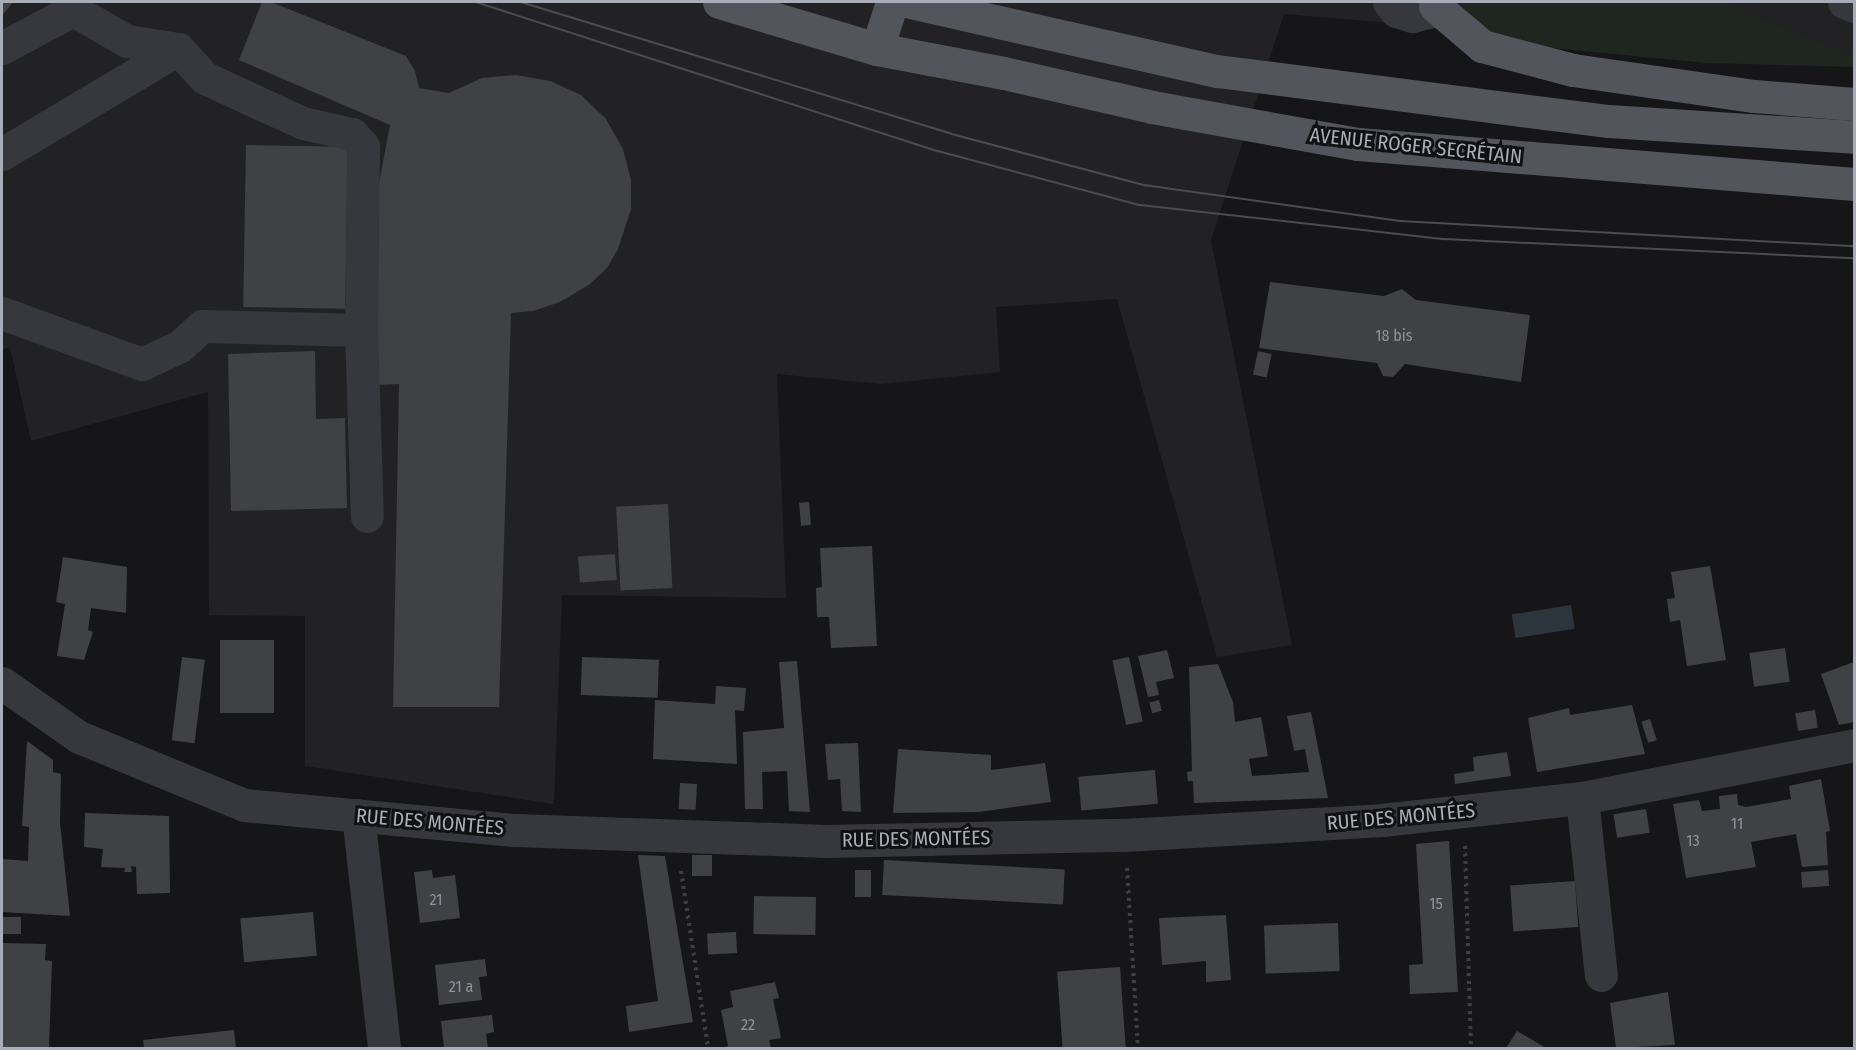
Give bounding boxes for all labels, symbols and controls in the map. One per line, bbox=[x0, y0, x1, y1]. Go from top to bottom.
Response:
street label: AVENUE ROGER SECRÉTAIN bbox=[1309, 123, 1523, 169]
house number: 18 bis bbox=[1375, 326, 1413, 346]
street label: RUE DES MONTÉES bbox=[1326, 799, 1476, 835]
street label: RUE DES MONTÉES bbox=[355, 804, 505, 840]
house number: 11 bbox=[1731, 814, 1743, 834]
street label: RUE DES MONTÉES bbox=[842, 826, 990, 852]
house number: 13 bbox=[1686, 831, 1700, 851]
house number: 21 bbox=[430, 890, 442, 910]
house number: 15 bbox=[1429, 894, 1443, 914]
house number: 21 a bbox=[449, 977, 473, 997]
house number: 22 bbox=[741, 1015, 755, 1035]

